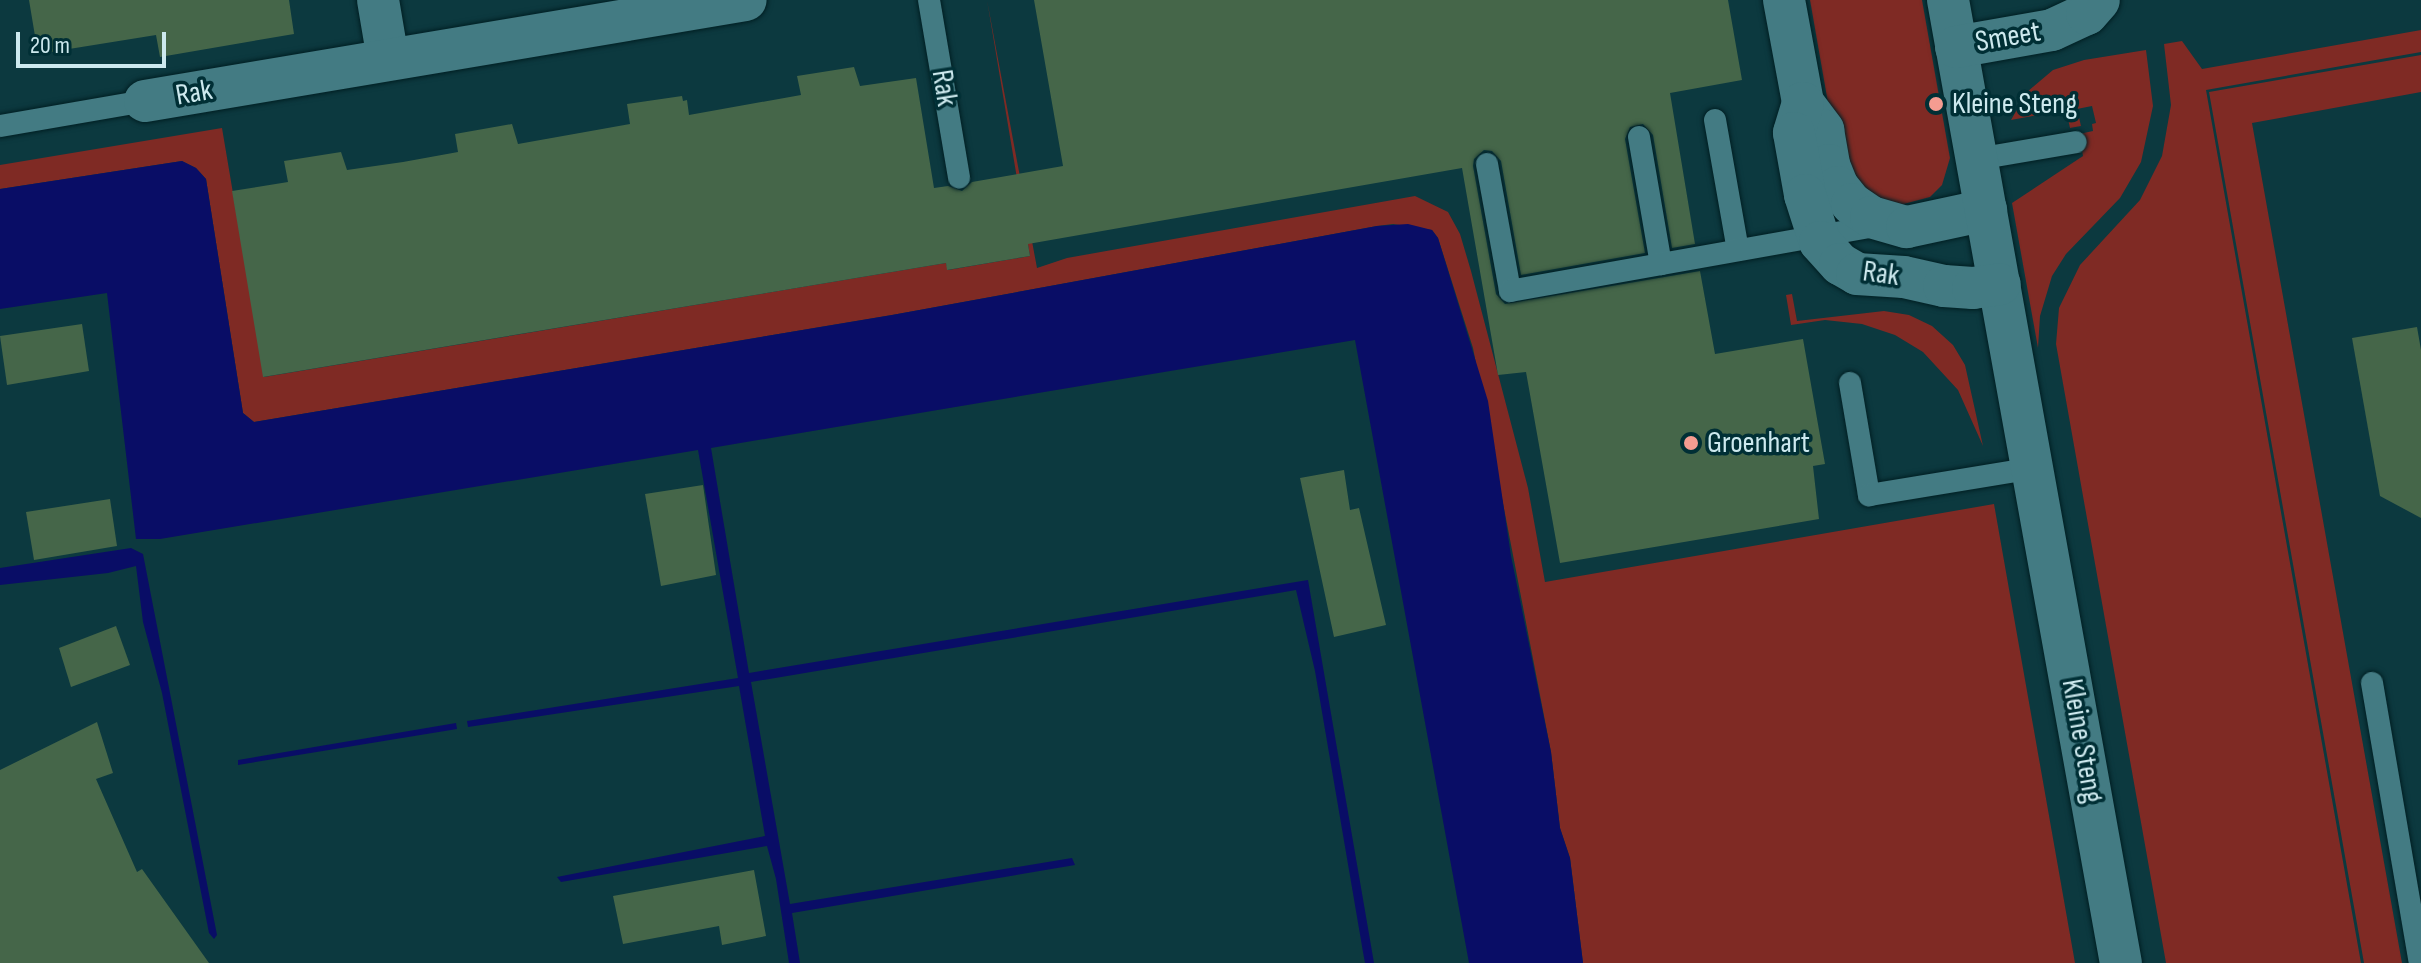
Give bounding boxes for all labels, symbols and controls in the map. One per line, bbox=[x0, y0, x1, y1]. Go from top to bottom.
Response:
street label: Smeet bbox=[1973, 14, 2043, 60]
scale bar bbox=[20, 16, 170, 66]
text: 20 m bbox=[30, 31, 70, 60]
street label: Rak bbox=[923, 67, 965, 109]
street label: Rak bbox=[173, 72, 215, 114]
place label: Kleine Steng bbox=[1952, 86, 2077, 122]
marker: Kleine Steng bbox=[1927, 95, 1945, 113]
street label: Rak bbox=[1860, 254, 1902, 294]
place label: Groenhart bbox=[1707, 425, 1810, 461]
marker: Groenhart bbox=[1682, 434, 1700, 452]
street label: Kleine Steng bbox=[2053, 676, 2111, 806]

